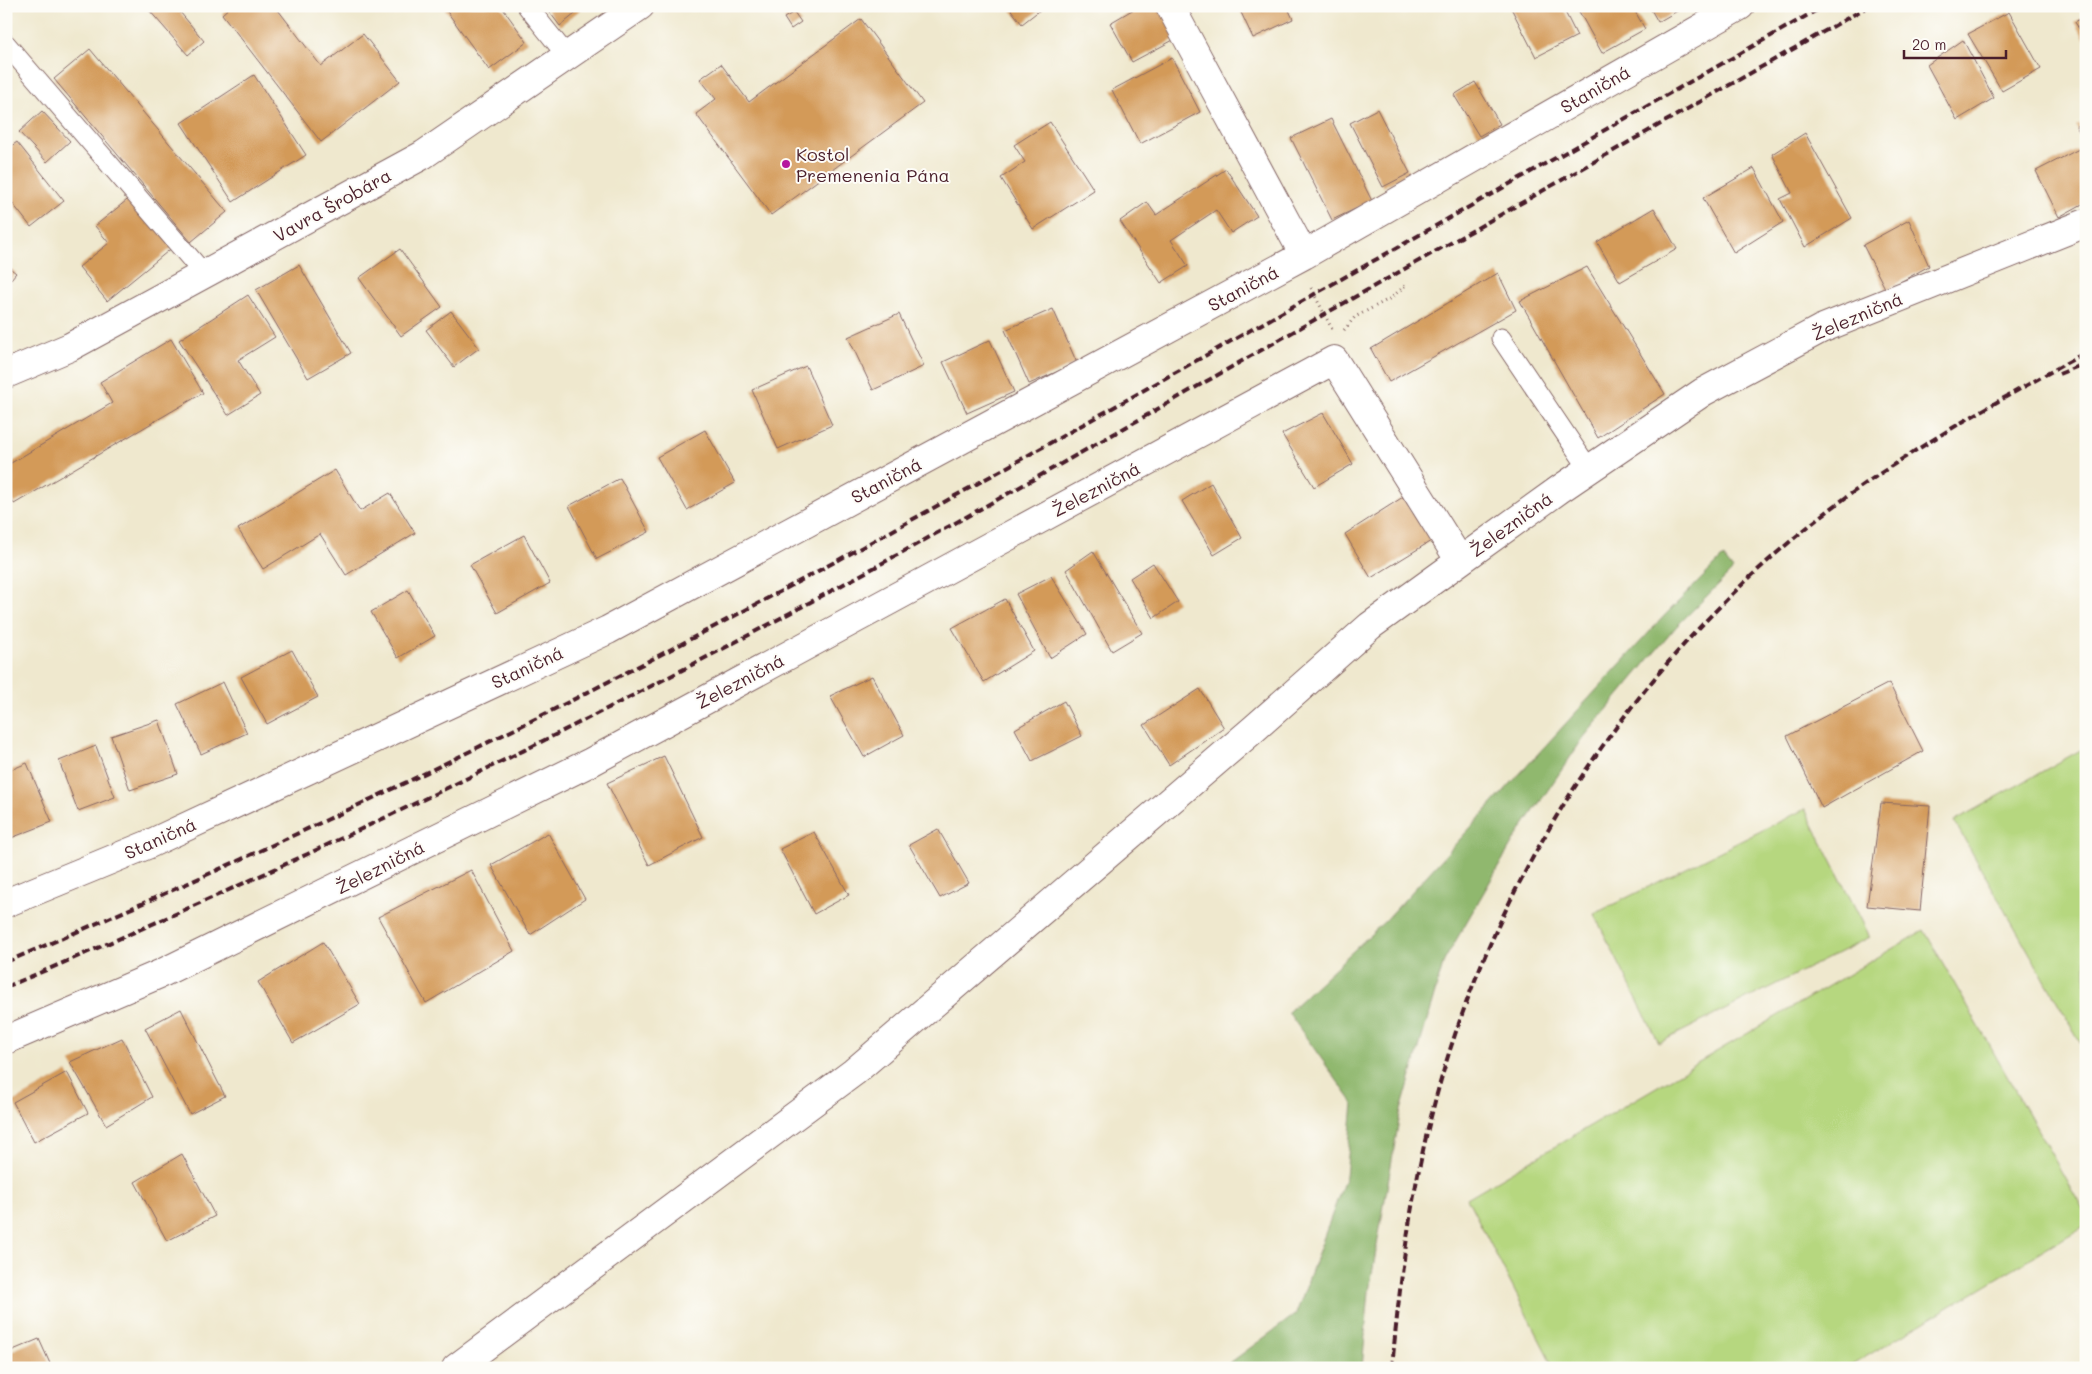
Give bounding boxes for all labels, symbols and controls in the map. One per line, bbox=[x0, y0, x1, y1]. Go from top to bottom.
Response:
scale bar bbox=[1904, 28, 2007, 60]
text: 20 m bbox=[1912, 34, 1946, 54]
street label: Staničná bbox=[1556, 59, 1634, 119]
place label: Kostol Premenenia Pána bbox=[796, 142, 950, 187]
marker: Kostol Premenenia Pána bbox=[780, 158, 792, 170]
street label: Vavra Šrobára bbox=[269, 163, 395, 247]
street label: Staničná bbox=[1204, 259, 1282, 317]
street label: Železničná bbox=[1808, 286, 1906, 346]
street label: Staničná bbox=[847, 451, 925, 509]
street label: Železničná bbox=[1048, 456, 1144, 522]
street label: Železničná bbox=[1465, 486, 1557, 562]
street label: Staničná bbox=[487, 640, 567, 694]
street label: Železničná bbox=[692, 648, 788, 714]
street label: Staničná bbox=[120, 811, 200, 865]
street label: Železničná bbox=[332, 834, 428, 900]

